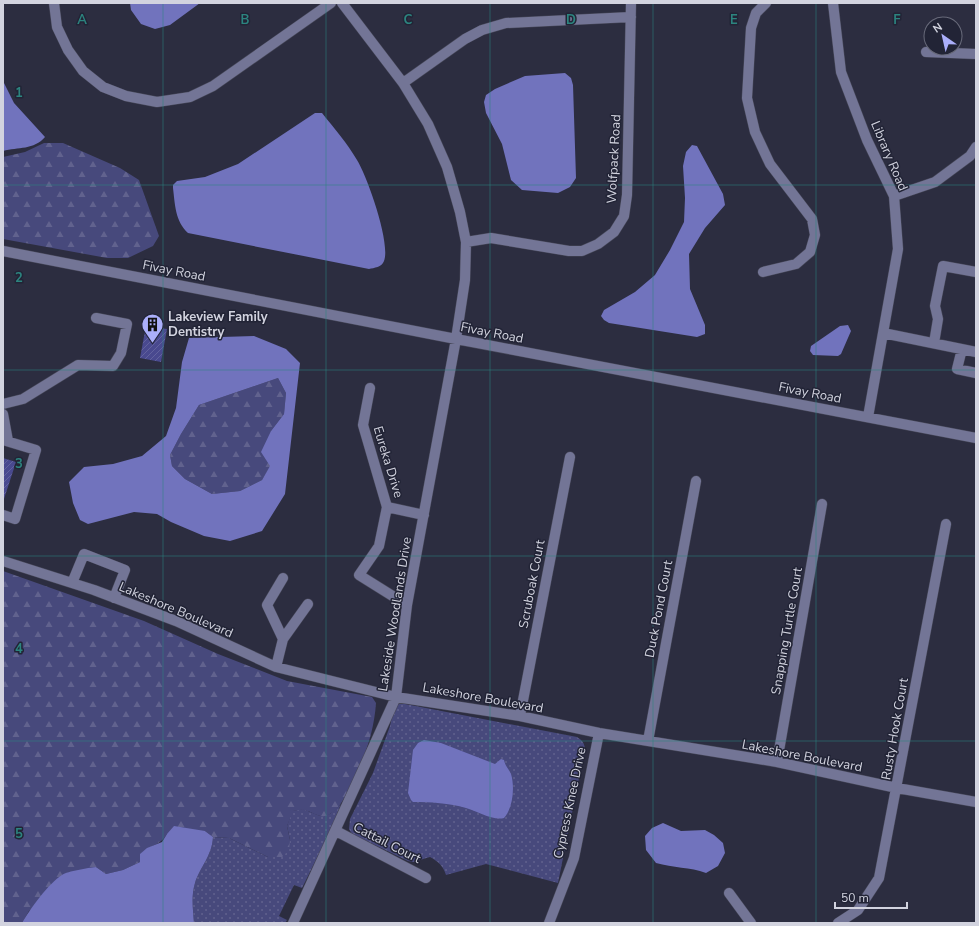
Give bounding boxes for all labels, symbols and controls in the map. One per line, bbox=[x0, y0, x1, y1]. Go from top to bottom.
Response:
text: A bbox=[77, 11, 87, 29]
text: B bbox=[241, 11, 250, 29]
text: C bbox=[404, 11, 413, 29]
text: D bbox=[566, 11, 576, 29]
text: E bbox=[730, 11, 738, 29]
text: F bbox=[893, 11, 901, 29]
north arrow bbox=[923, 16, 963, 56]
text: N bbox=[930, 20, 945, 37]
text: 1 bbox=[15, 84, 23, 102]
street label: Wolfpack Road bbox=[603, 114, 625, 204]
street label: Library Road bbox=[866, 118, 912, 194]
street label: Fivay Road bbox=[141, 256, 207, 286]
text: 2 bbox=[15, 269, 23, 287]
place label: Lakeview Family Dentistry bbox=[168, 308, 268, 341]
building icon: Lakeview Family Dentistry bbox=[140, 311, 166, 344]
street label: Fivay Road bbox=[459, 318, 525, 348]
street label: Fivay Road bbox=[777, 378, 843, 408]
street label: Eureka Drive bbox=[369, 424, 407, 500]
text: 3 bbox=[15, 455, 23, 473]
street label: Lakeside Woodlands Drive bbox=[374, 535, 416, 692]
street label: Scruboak Court bbox=[515, 538, 549, 630]
street label: Duck Pond Court bbox=[641, 558, 677, 659]
street label: Snapping Turtle Court bbox=[767, 566, 807, 696]
street label: Lakeshore Boulevard bbox=[116, 578, 236, 642]
text: 4 bbox=[15, 640, 23, 658]
street label: Rusty Hook Court bbox=[877, 676, 913, 781]
street label: Lakeshore Boulevard bbox=[421, 679, 545, 717]
street label: Lakeshore Boulevard bbox=[740, 735, 864, 777]
street label: Cypress Knee Drive bbox=[549, 746, 591, 860]
street label: Cattail Court bbox=[350, 818, 424, 868]
text: 5 bbox=[15, 825, 23, 843]
scale bar bbox=[835, 884, 907, 910]
text: 50 m bbox=[841, 890, 869, 906]

